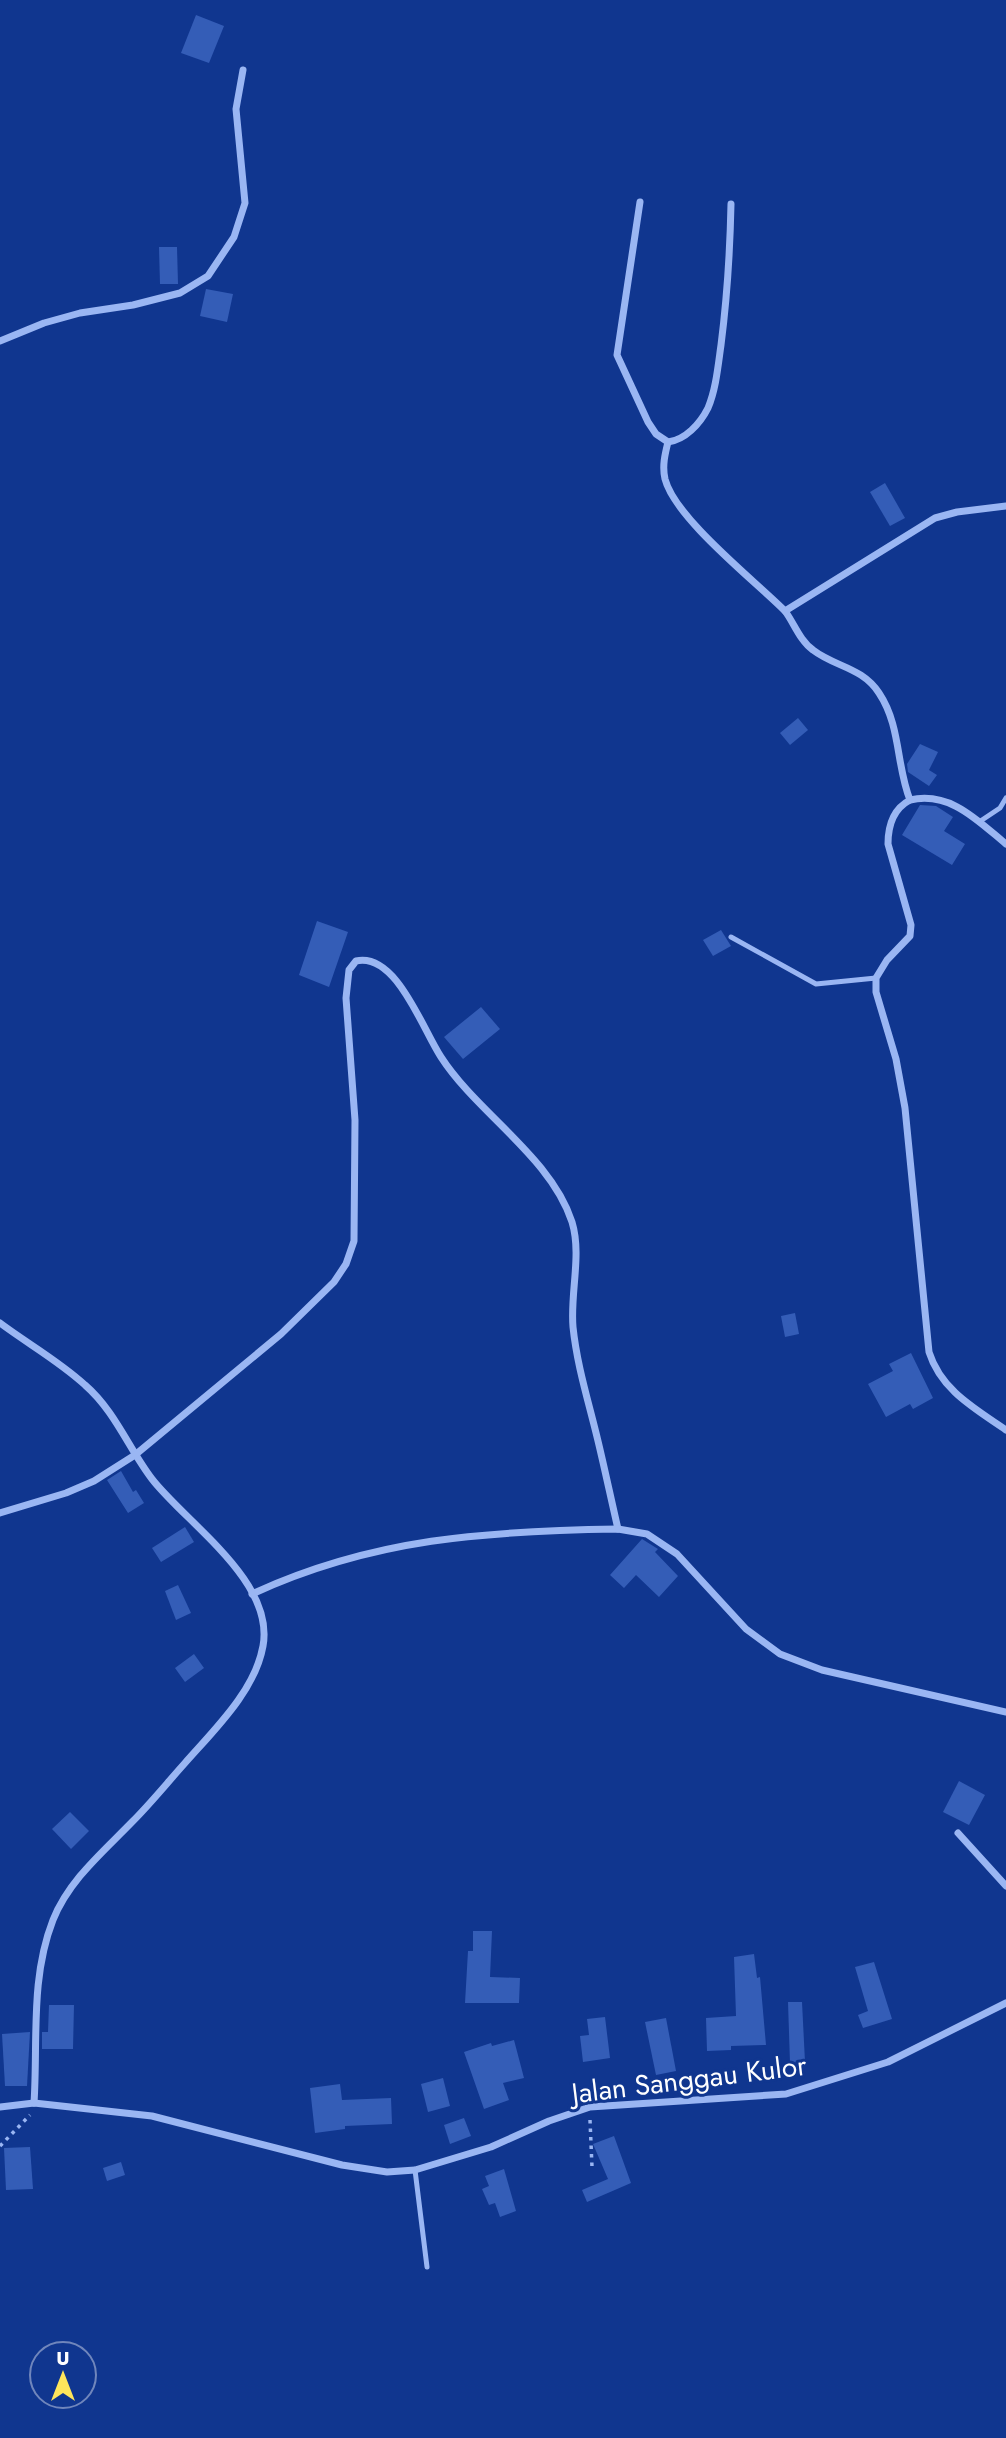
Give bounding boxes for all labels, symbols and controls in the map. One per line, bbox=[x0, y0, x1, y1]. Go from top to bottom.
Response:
street label: Jalan Sanggau Kulor bbox=[565, 2045, 809, 2115]
north arrow bbox=[28, 2340, 98, 2410]
text: U bbox=[56, 2345, 70, 2372]

